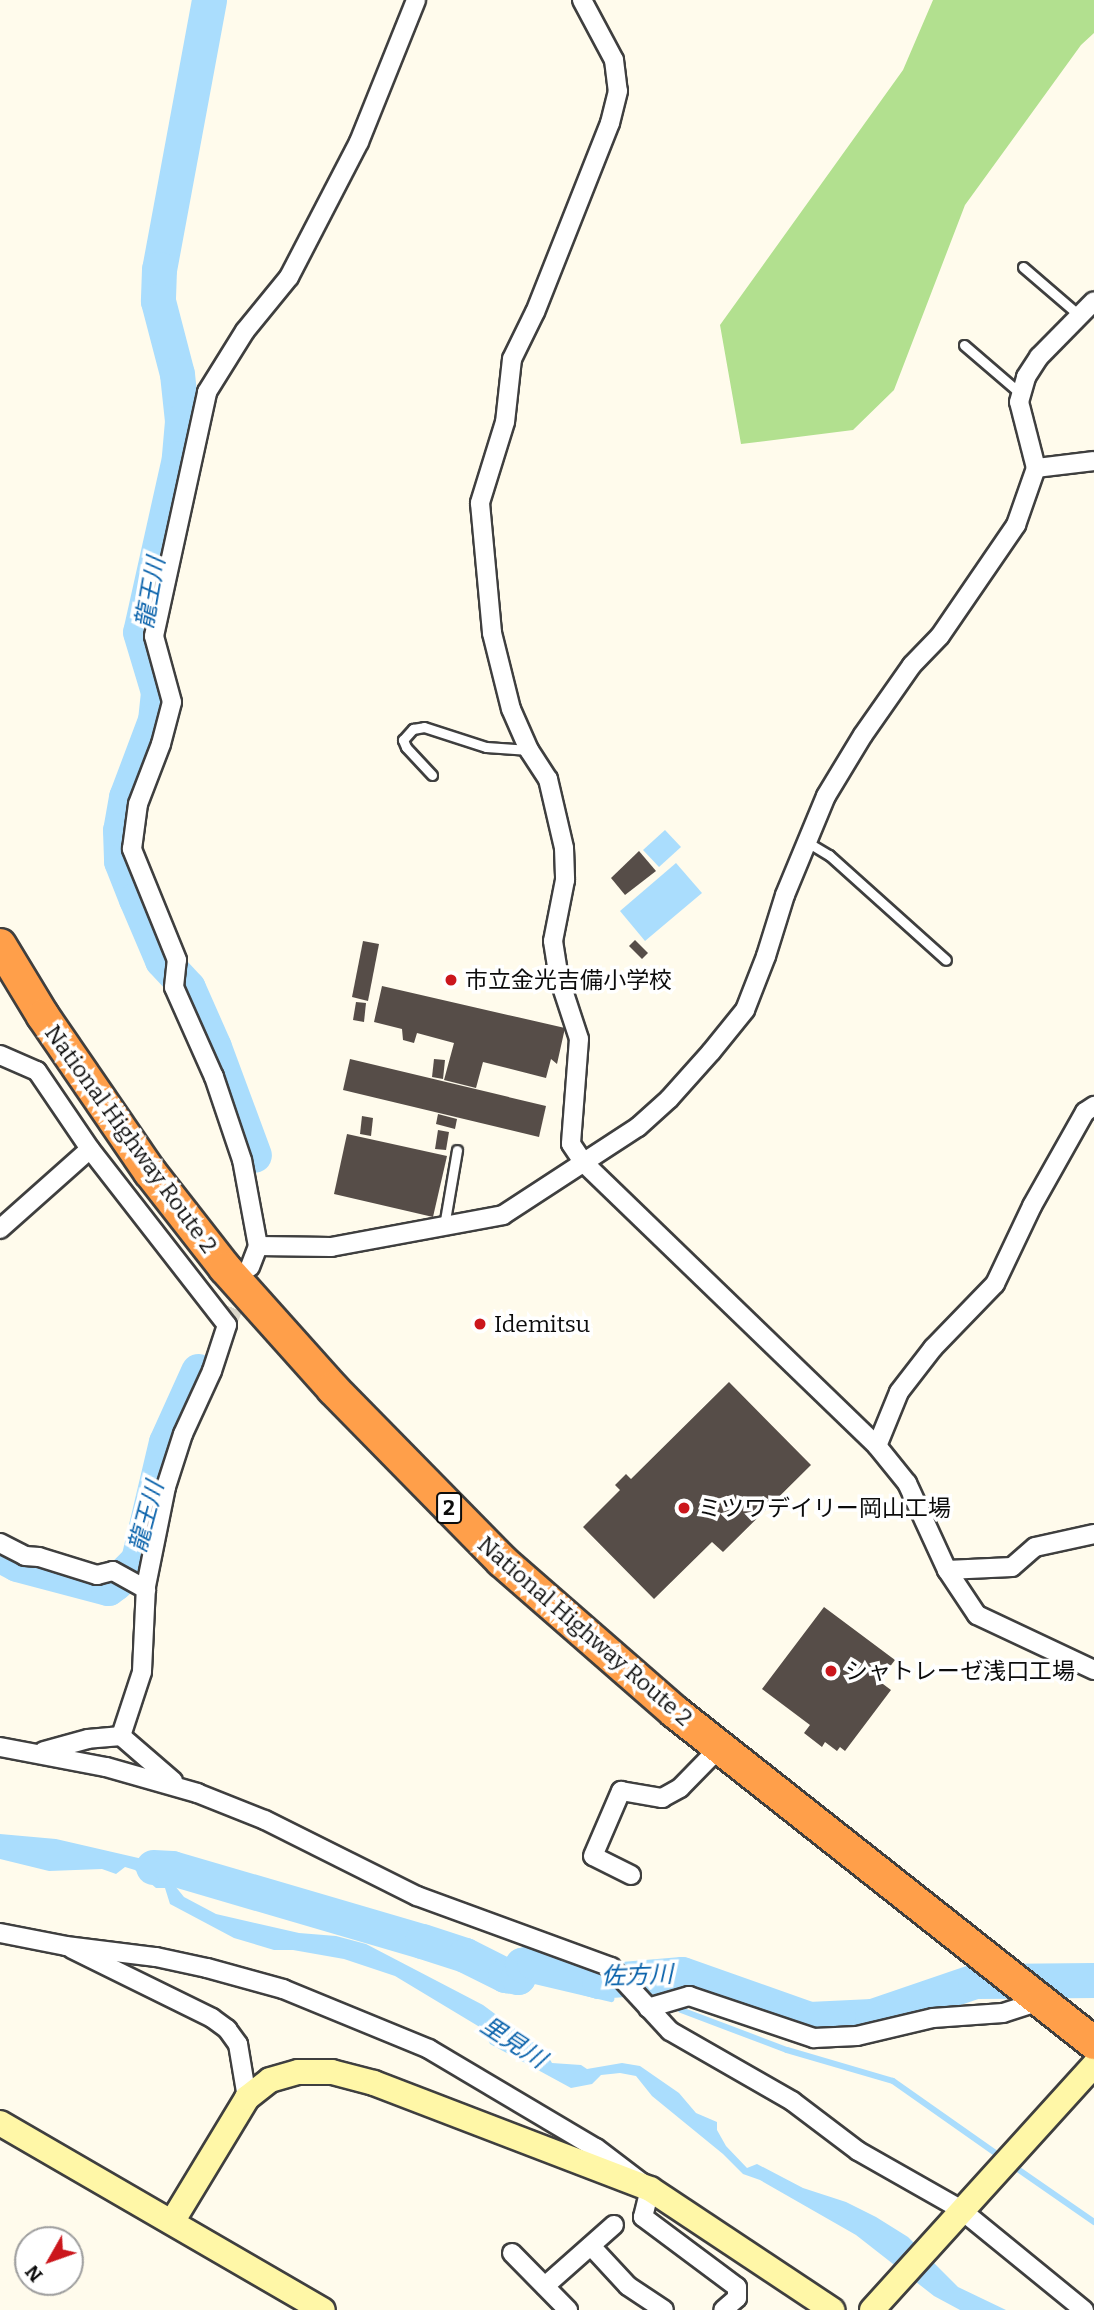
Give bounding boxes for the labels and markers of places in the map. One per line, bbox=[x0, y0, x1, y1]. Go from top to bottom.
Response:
place label: 市立金光吉備小学校 bbox=[465, 966, 672, 994]
marker: 市立金光吉備小学校 bbox=[443, 972, 459, 988]
place label: Idemitsu bbox=[494, 1310, 590, 1338]
marker: Idemitsu bbox=[472, 1316, 488, 1332]
place label: ミツワデイリー岡山工場 bbox=[698, 1494, 951, 1522]
marker: ミツワデイリー岡山工場 bbox=[676, 1500, 692, 1516]
place label: シャトレーゼ浅口工場 bbox=[845, 1657, 1075, 1685]
marker: シャトレーゼ浅口工場 bbox=[823, 1663, 839, 1679]

